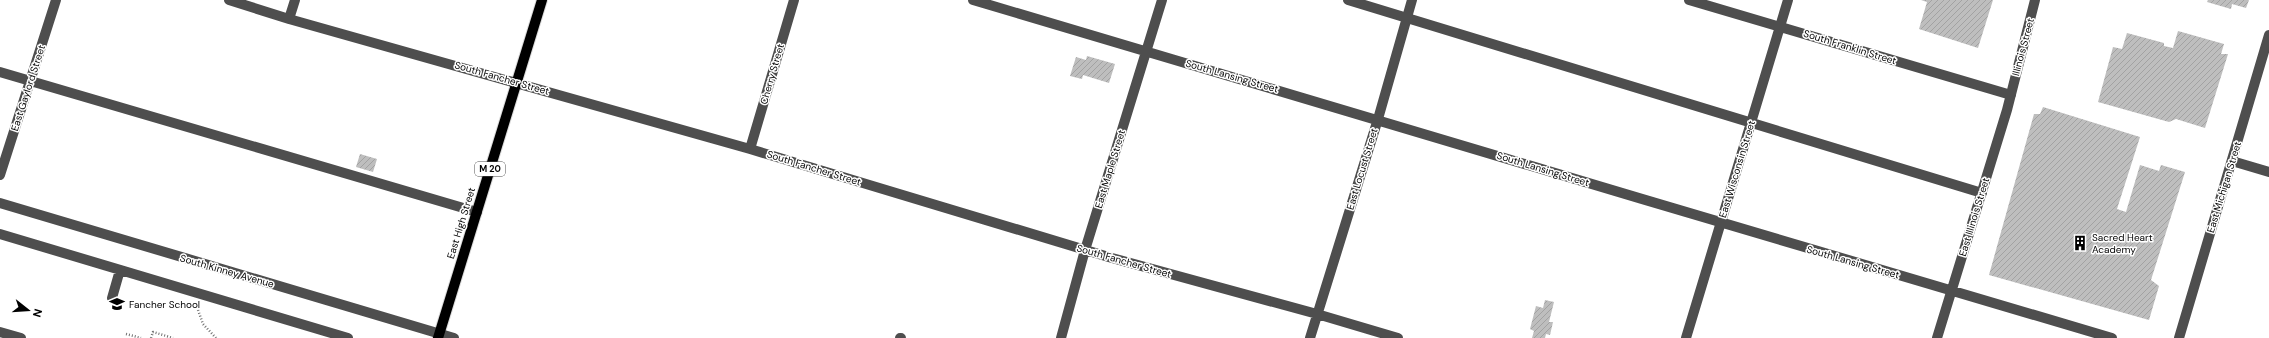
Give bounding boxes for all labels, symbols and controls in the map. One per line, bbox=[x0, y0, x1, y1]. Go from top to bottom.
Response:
street label: Illinois Street bbox=[2009, 17, 2037, 77]
street label: South Franklin Street bbox=[1802, 27, 1898, 67]
street label: Cherry Street bbox=[757, 42, 787, 106]
street label: East Gaylord Street bbox=[8, 43, 48, 133]
street label: South Lansing Street bbox=[1184, 57, 1280, 95]
street label: South Fancher Street bbox=[453, 58, 551, 98]
street label: East Wisconsin Street bbox=[1716, 119, 1758, 219]
street label: East Locust Street bbox=[1343, 127, 1381, 211]
street label: East Maple Street bbox=[1092, 128, 1128, 210]
street label: East Michigan Street bbox=[2204, 140, 2244, 234]
street label: South Fancher Street bbox=[765, 147, 863, 189]
street label: South Lansing Street bbox=[1495, 149, 1591, 189]
road number: M 20 bbox=[475, 162, 505, 176]
street label: East Illinois Street bbox=[1956, 176, 1992, 258]
street label: East High Street bbox=[444, 186, 478, 260]
place label: Sacred Heart Academy bbox=[2092, 231, 2153, 256]
building icon: Sacred Heart Academy bbox=[2071, 234, 2089, 252]
street label: South Fancher Street bbox=[1075, 241, 1173, 281]
street label: South Lansing Street bbox=[1805, 243, 1901, 281]
street label: South Kinney Avenue bbox=[178, 251, 276, 291]
north arrow bbox=[8, 290, 48, 330]
school or university icon: Fancher School bbox=[108, 295, 126, 313]
place label: Fancher School bbox=[129, 298, 200, 311]
text: N bbox=[30, 307, 45, 319]

